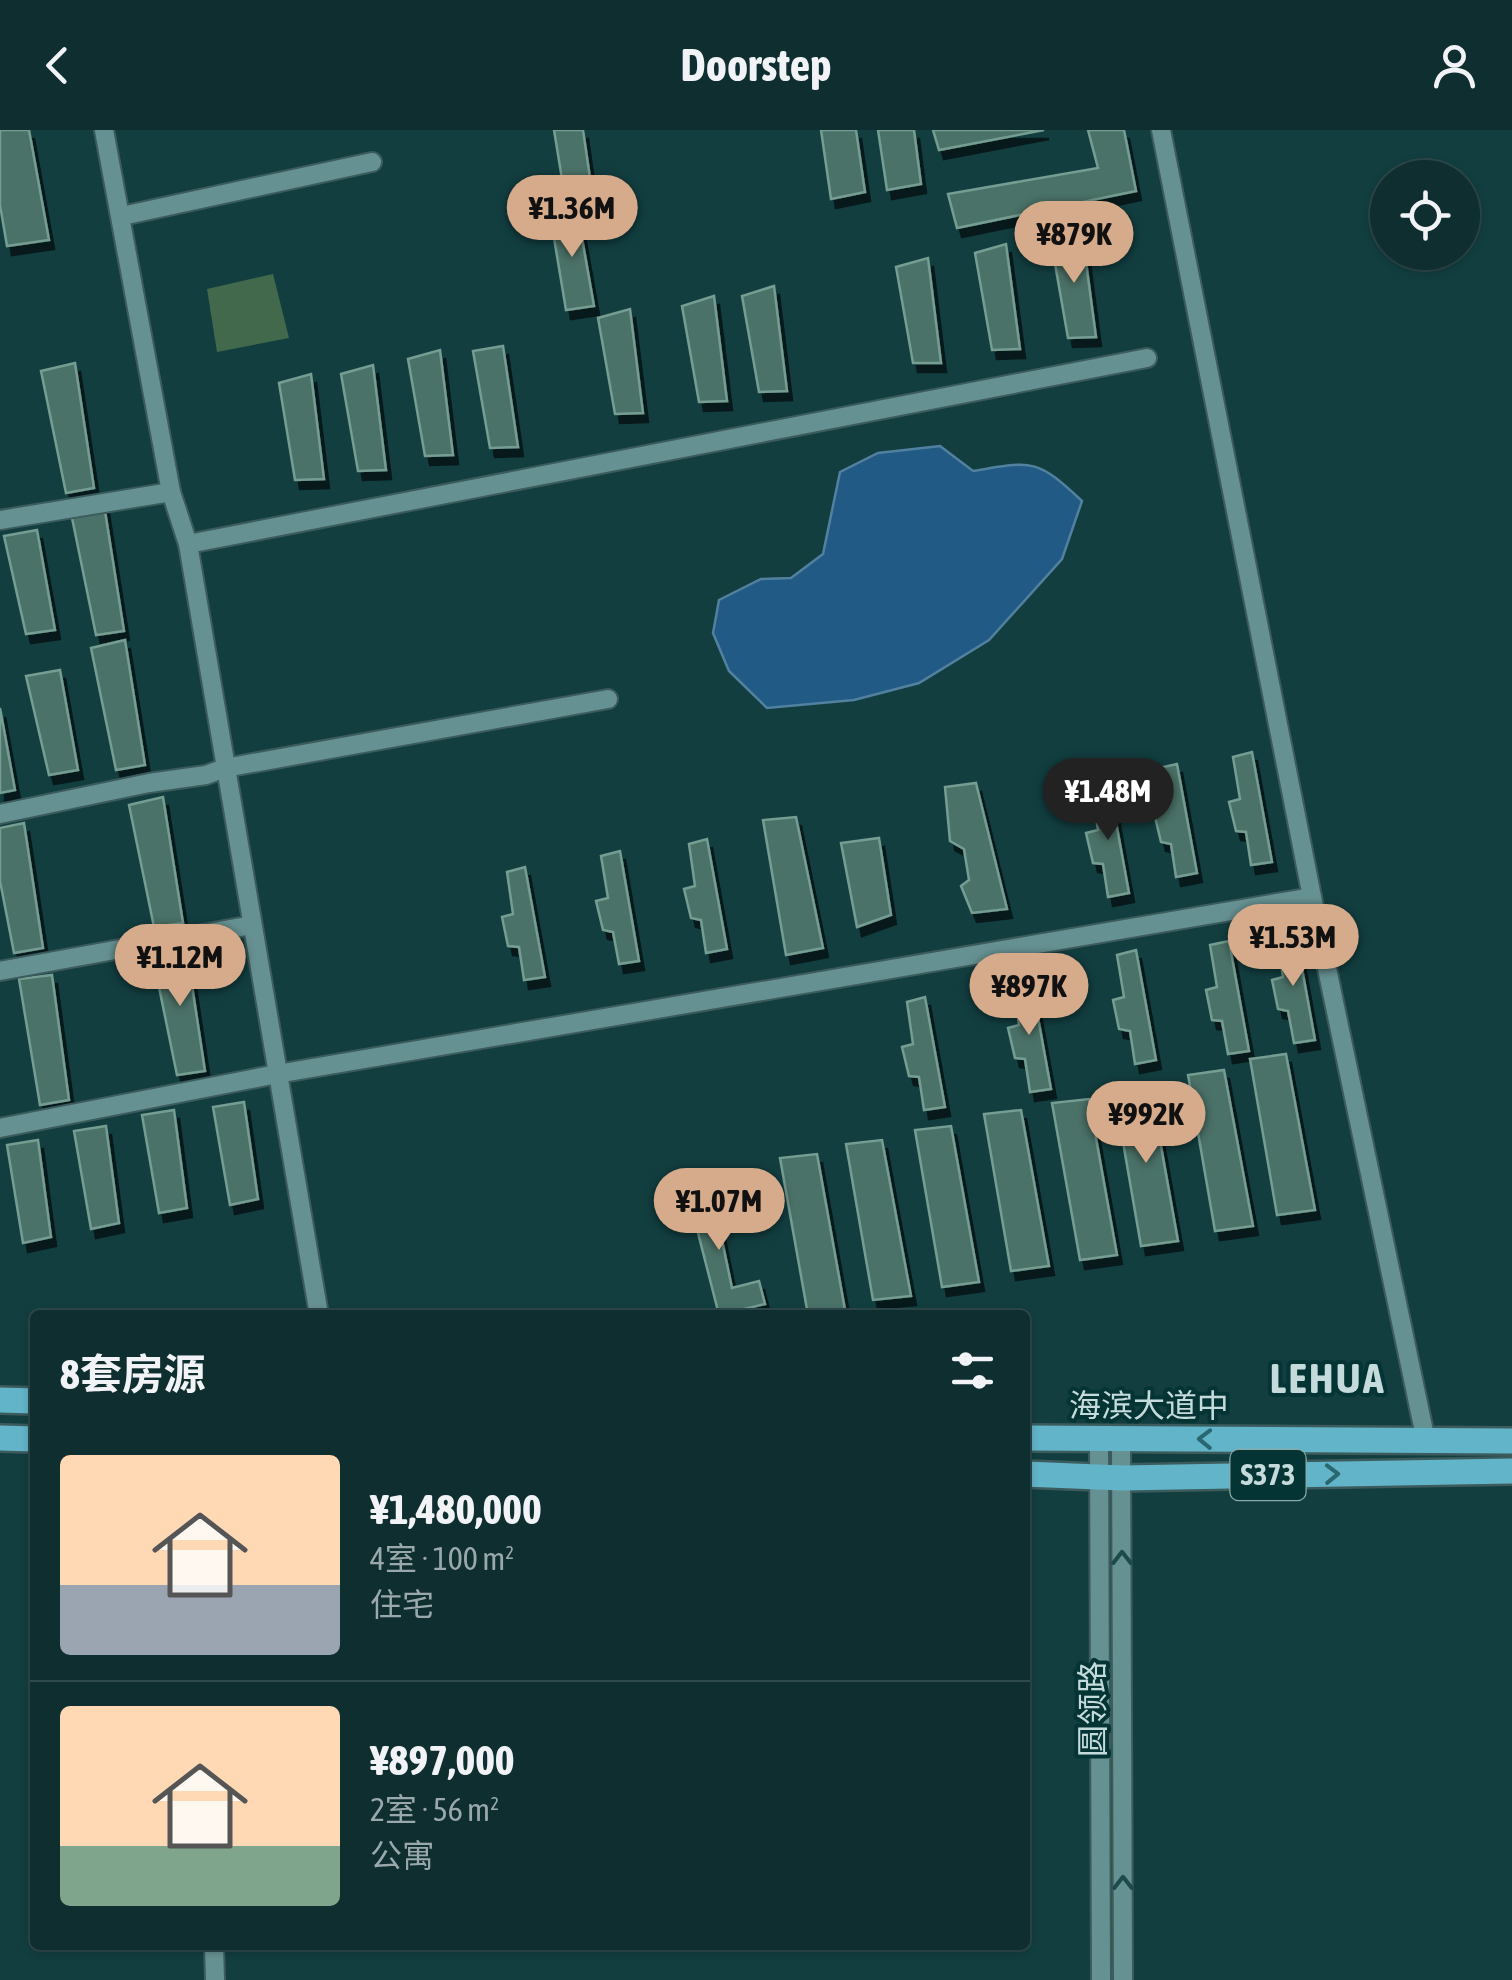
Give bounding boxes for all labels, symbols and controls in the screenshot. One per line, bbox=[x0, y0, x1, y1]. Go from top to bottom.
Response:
icon: back bbox=[30, 38, 85, 93]
icon: person bbox=[1427, 38, 1482, 93]
text: Doorstep bbox=[681, 39, 831, 91]
map controls bbox=[1370, 160, 1480, 270]
button: locate bbox=[1370, 160, 1480, 270]
pin: ¥1.36M bbox=[491, 175, 653, 260]
text: ¥1.36M bbox=[529, 189, 615, 226]
pin: ¥879K bbox=[1004, 201, 1144, 286]
text: ¥879K bbox=[1036, 215, 1112, 252]
pin: ¥1.48M bbox=[1027, 758, 1189, 843]
text: ¥1.48M bbox=[1065, 772, 1151, 809]
pin: ¥1.53M bbox=[1212, 904, 1374, 989]
text: ¥1.53M bbox=[1250, 918, 1336, 955]
pin: ¥1.12M bbox=[99, 924, 261, 1009]
text: ¥1.12M bbox=[137, 938, 223, 975]
pin: ¥897K bbox=[959, 953, 1099, 1038]
text: ¥897K bbox=[991, 967, 1067, 1004]
pin: ¥992K bbox=[1076, 1081, 1216, 1166]
text: ¥992K bbox=[1108, 1095, 1184, 1132]
pin: ¥1.07M bbox=[638, 1168, 800, 1253]
text: ¥1.07M bbox=[676, 1182, 762, 1219]
icon: filters bbox=[945, 1343, 1000, 1398]
text: 8套房源 bbox=[60, 1350, 206, 1398]
district label: LEHUA bbox=[1270, 1354, 1386, 1402]
street label: 海滨大道中 bbox=[1069, 1387, 1229, 1424]
one-way arrow bbox=[1196, 1428, 1212, 1450]
road number: S373 bbox=[1230, 1450, 1306, 1500]
one-way arrow bbox=[1326, 1463, 1341, 1485]
text: ¥1,480,000 bbox=[370, 1485, 542, 1533]
icon: home bbox=[140, 1495, 260, 1615]
text: 4室 · 100 m² bbox=[370, 1540, 514, 1577]
one-way arrow bbox=[1111, 1549, 1133, 1564]
text: 住宅 bbox=[370, 1586, 434, 1623]
street label: 圆领路 bbox=[1074, 1661, 1111, 1757]
text: ¥897,000 bbox=[370, 1736, 515, 1784]
icon: home bbox=[140, 1746, 260, 1866]
text: 2室 · 56 m² bbox=[370, 1791, 499, 1828]
text: 公寓 bbox=[370, 1837, 434, 1874]
one-way arrow bbox=[1112, 1874, 1134, 1890]

